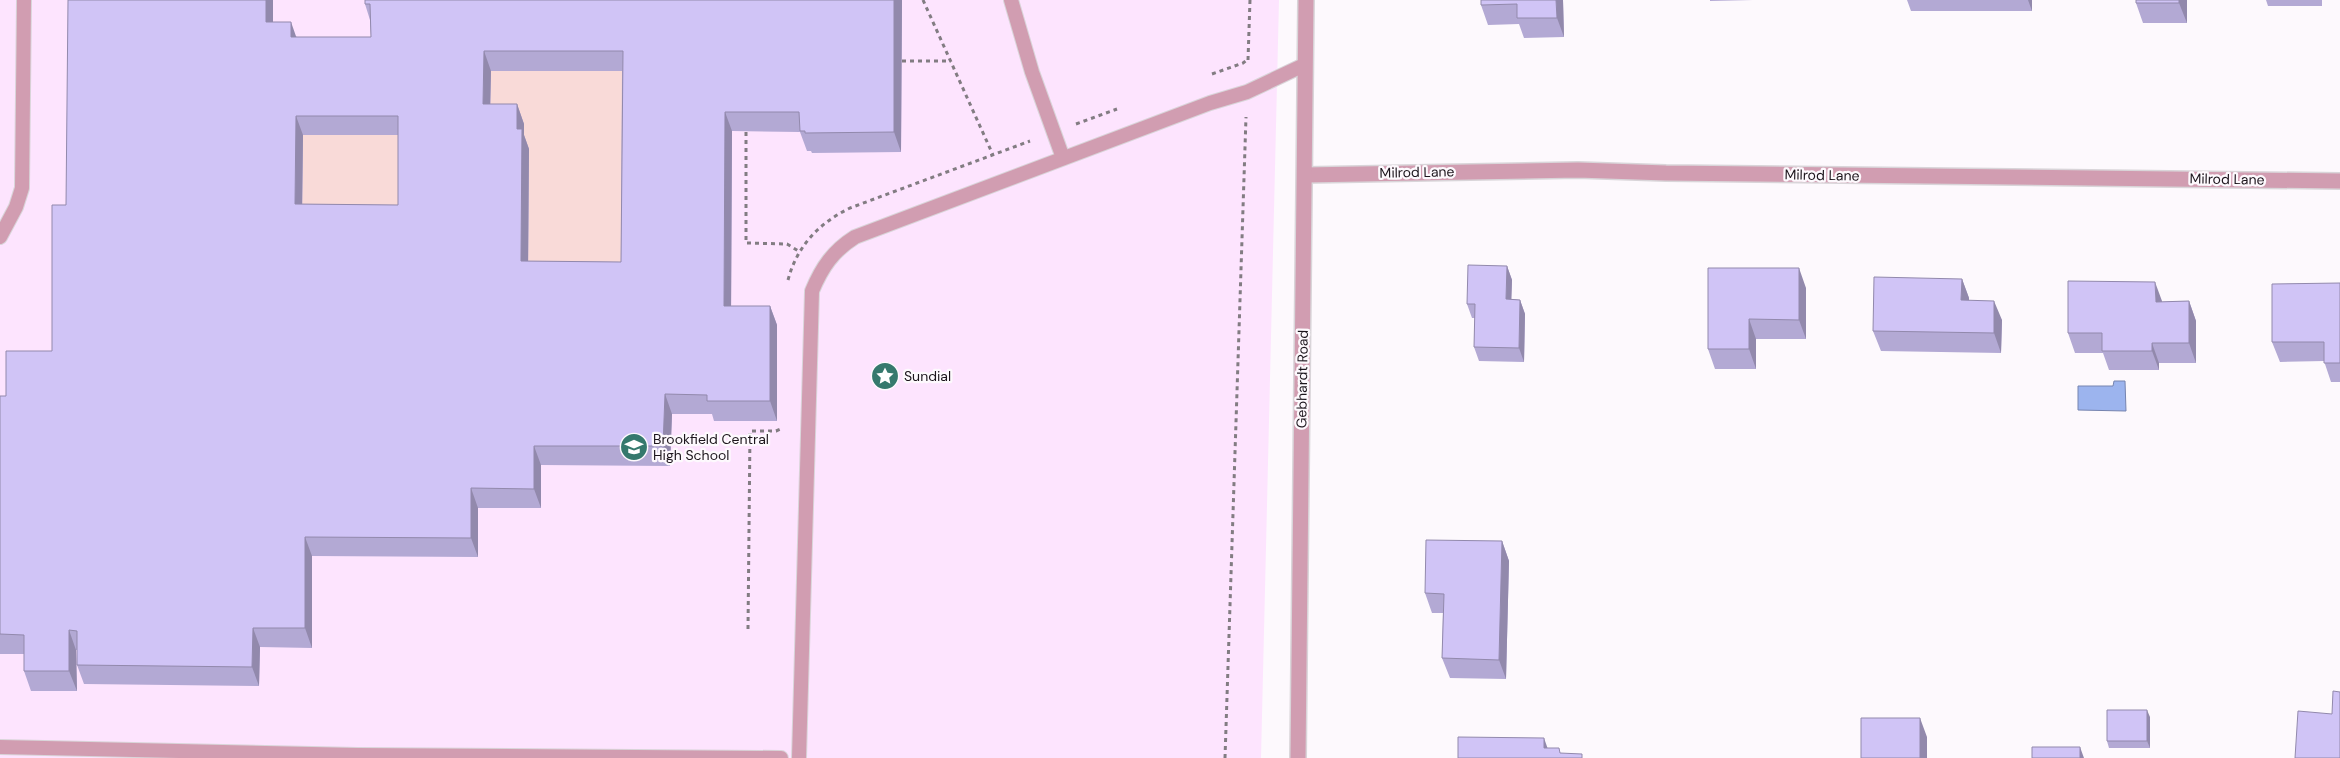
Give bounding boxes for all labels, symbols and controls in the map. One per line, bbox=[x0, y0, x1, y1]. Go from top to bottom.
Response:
street label: Milrod Lane bbox=[1379, 162, 1455, 182]
street label: Milrod Lane bbox=[1784, 165, 1860, 185]
street label: Milrod Lane bbox=[2189, 169, 2265, 189]
street label: Gebhardt Road bbox=[1292, 330, 1312, 428]
place icon: Sundial bbox=[870, 361, 900, 391]
place label: Sundial bbox=[904, 367, 951, 385]
place label: Brookfield Central High School bbox=[653, 430, 769, 464]
school or university icon: Brookfield Central High School bbox=[619, 432, 649, 462]

